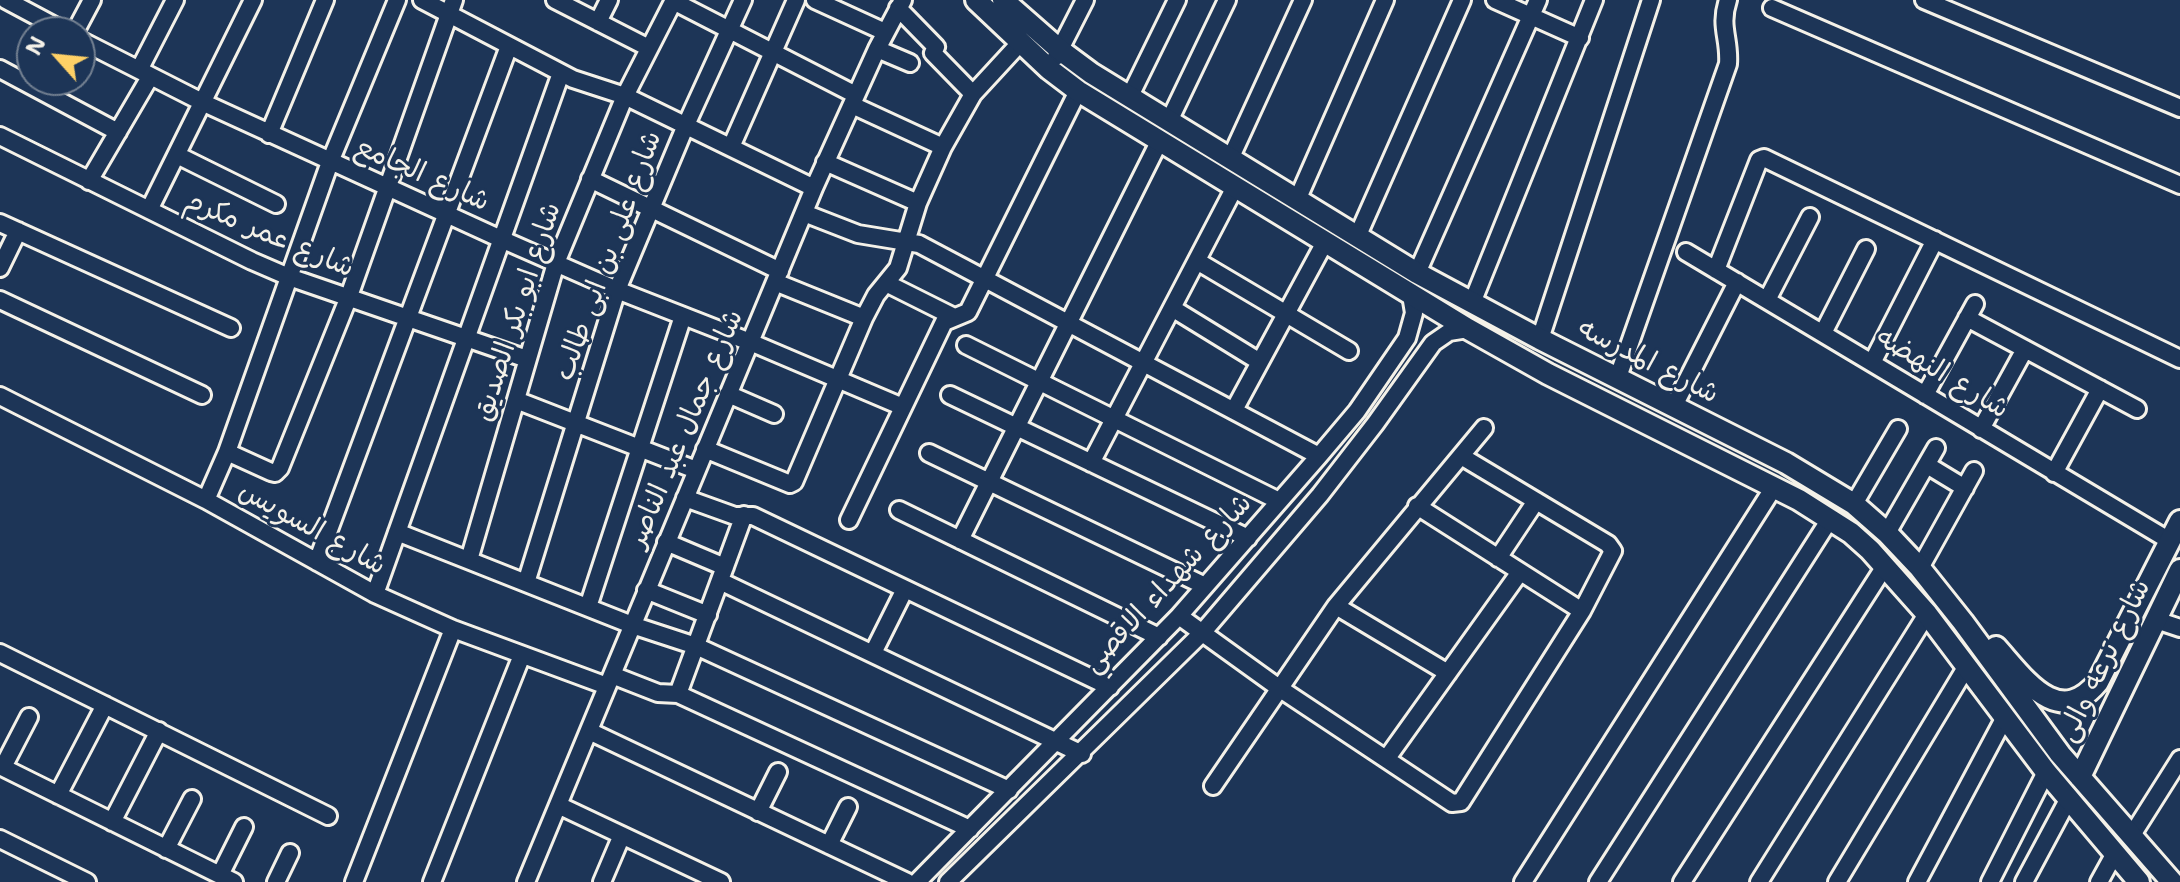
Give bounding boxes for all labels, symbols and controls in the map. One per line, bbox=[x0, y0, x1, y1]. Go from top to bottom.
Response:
north arrow bbox=[16, 16, 96, 96]
text: N bbox=[19, 31, 53, 60]
street label: شارع على بن ابى طالب bbox=[548, 127, 670, 385]
street label: شارع الجامع bbox=[350, 130, 494, 220]
street label: شارع عمر مكرم bbox=[179, 184, 359, 286]
street label: شارع ابو بكر الصديق bbox=[467, 198, 569, 426]
street label: شارع جمال عبد الناصر bbox=[621, 305, 751, 553]
street label: شارع المدرسه bbox=[1572, 312, 1724, 412]
street label: شارع النهضه bbox=[1869, 321, 2015, 427]
street label: شارع السويس bbox=[232, 475, 392, 583]
street label: شارع شهداء الاقصي bbox=[1076, 487, 1260, 681]
street label: شارع ترعه والى bbox=[2051, 574, 2159, 748]

